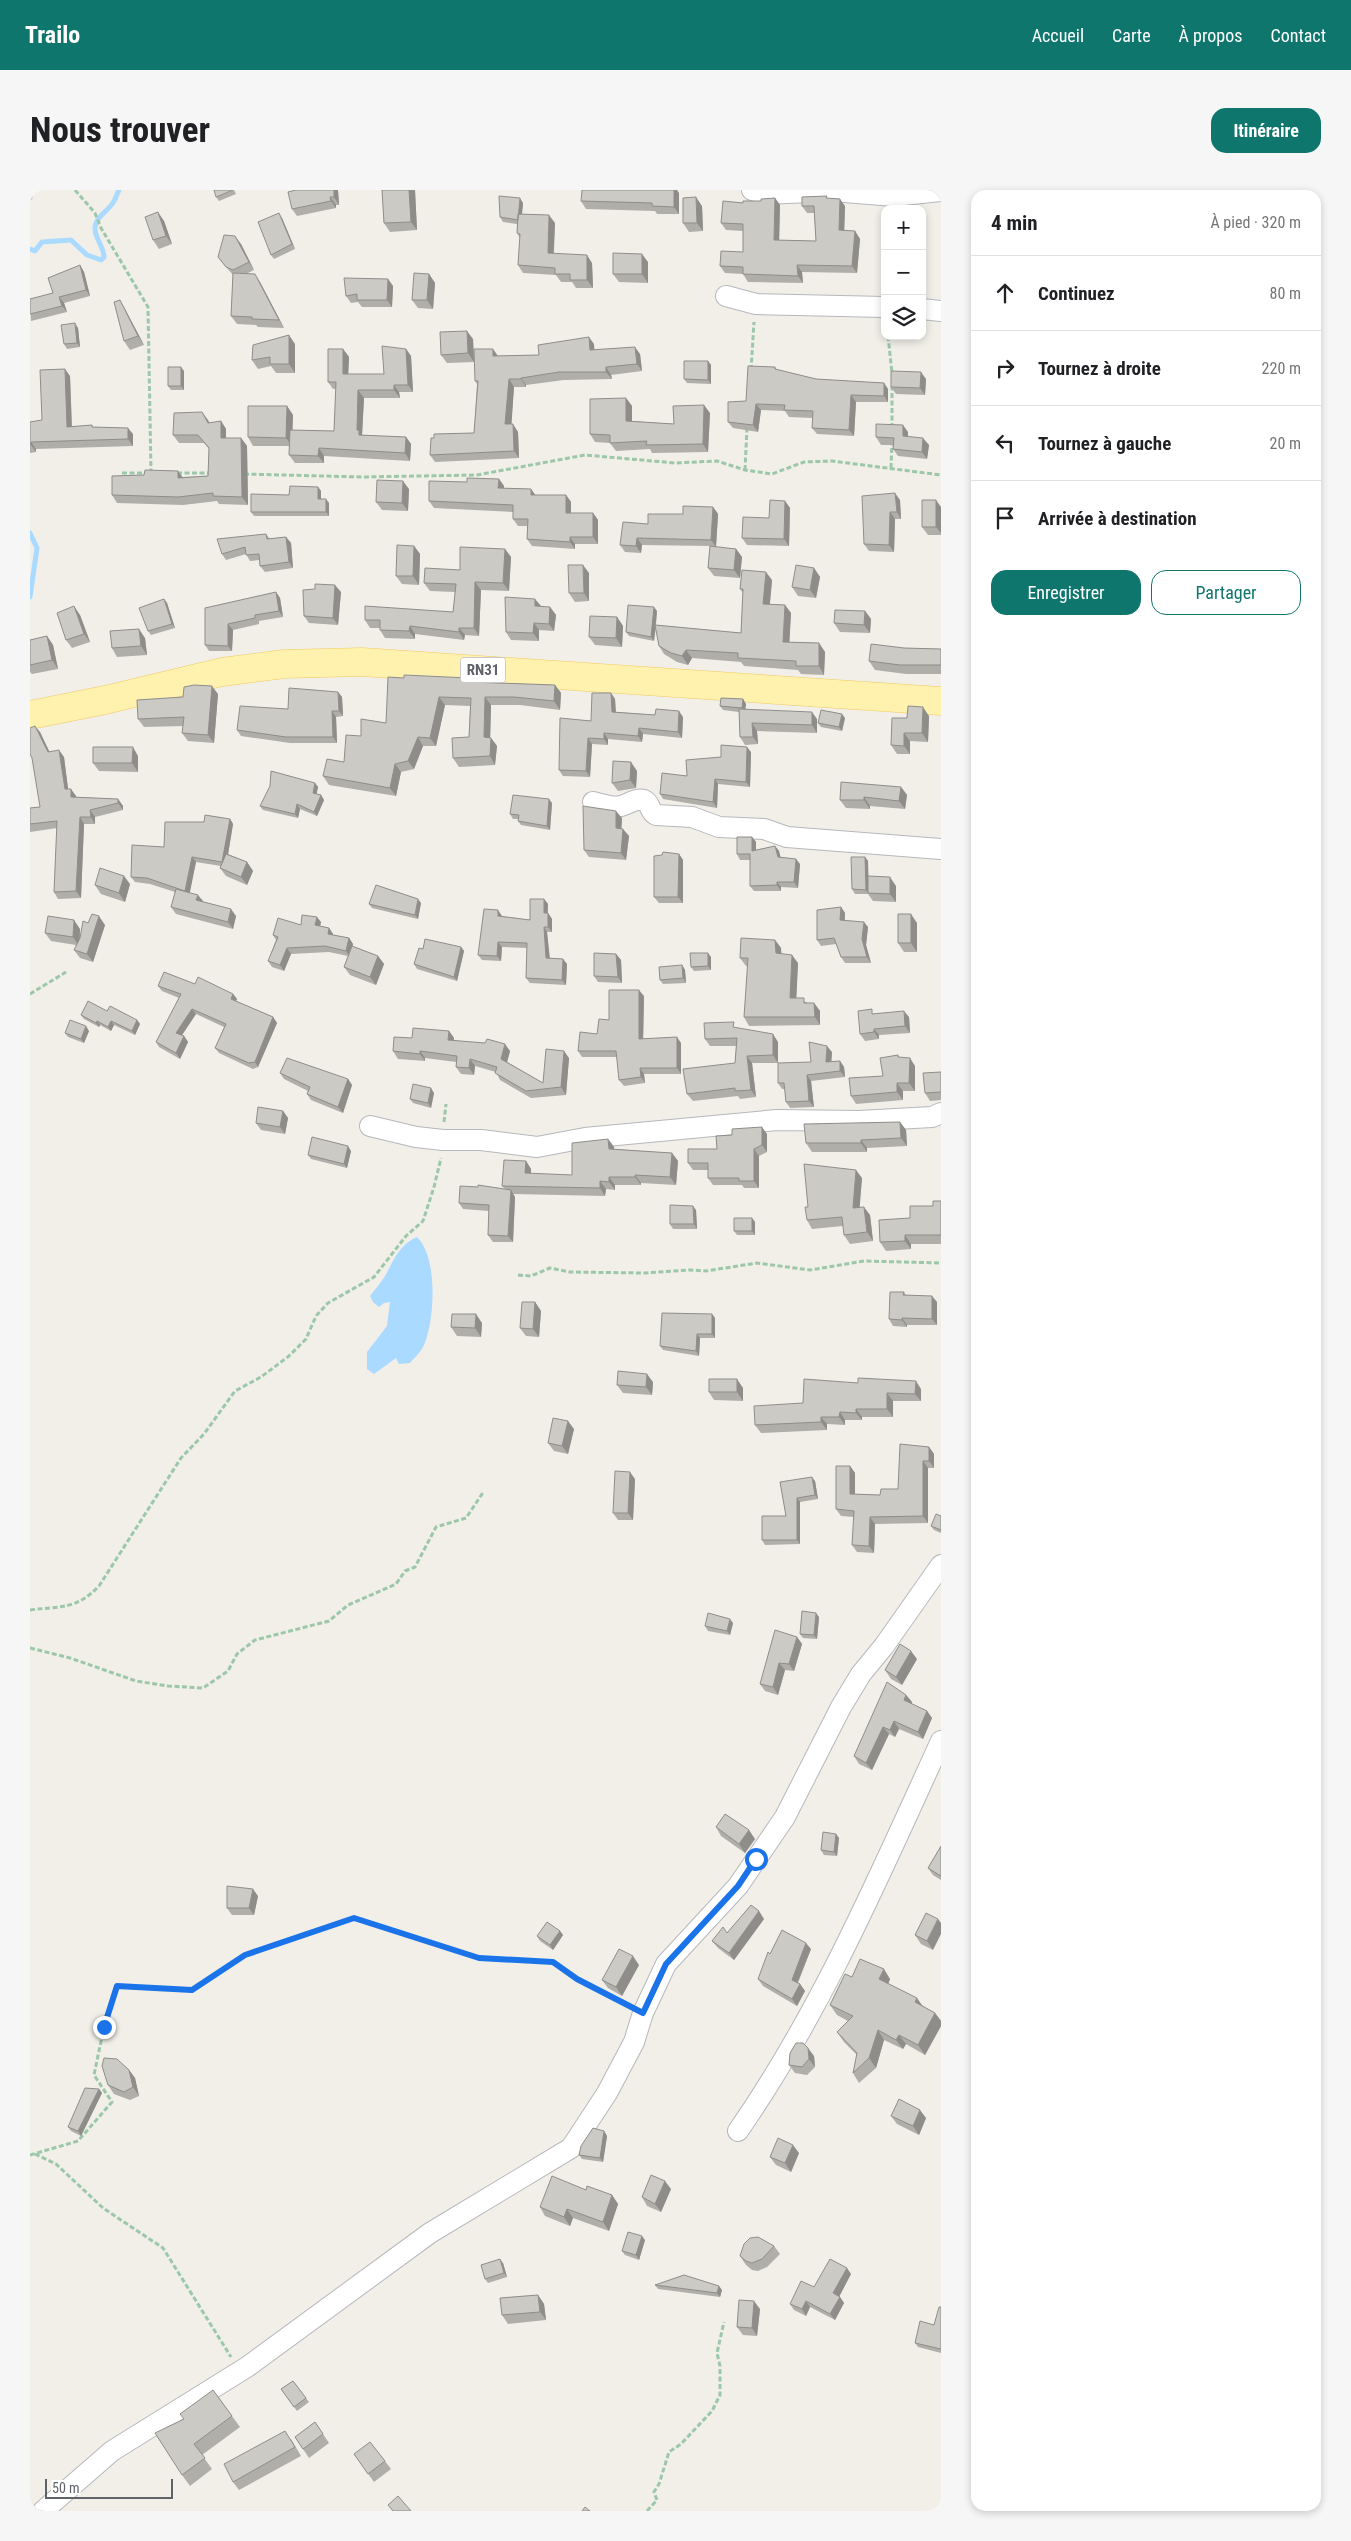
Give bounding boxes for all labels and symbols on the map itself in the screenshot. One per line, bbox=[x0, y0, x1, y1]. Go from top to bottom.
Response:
road number: RN31 bbox=[460, 658, 506, 682]
route start bbox=[745, 1848, 768, 1871]
route end bbox=[93, 2016, 116, 2039]
scale bar bbox=[45, 2476, 172, 2499]

